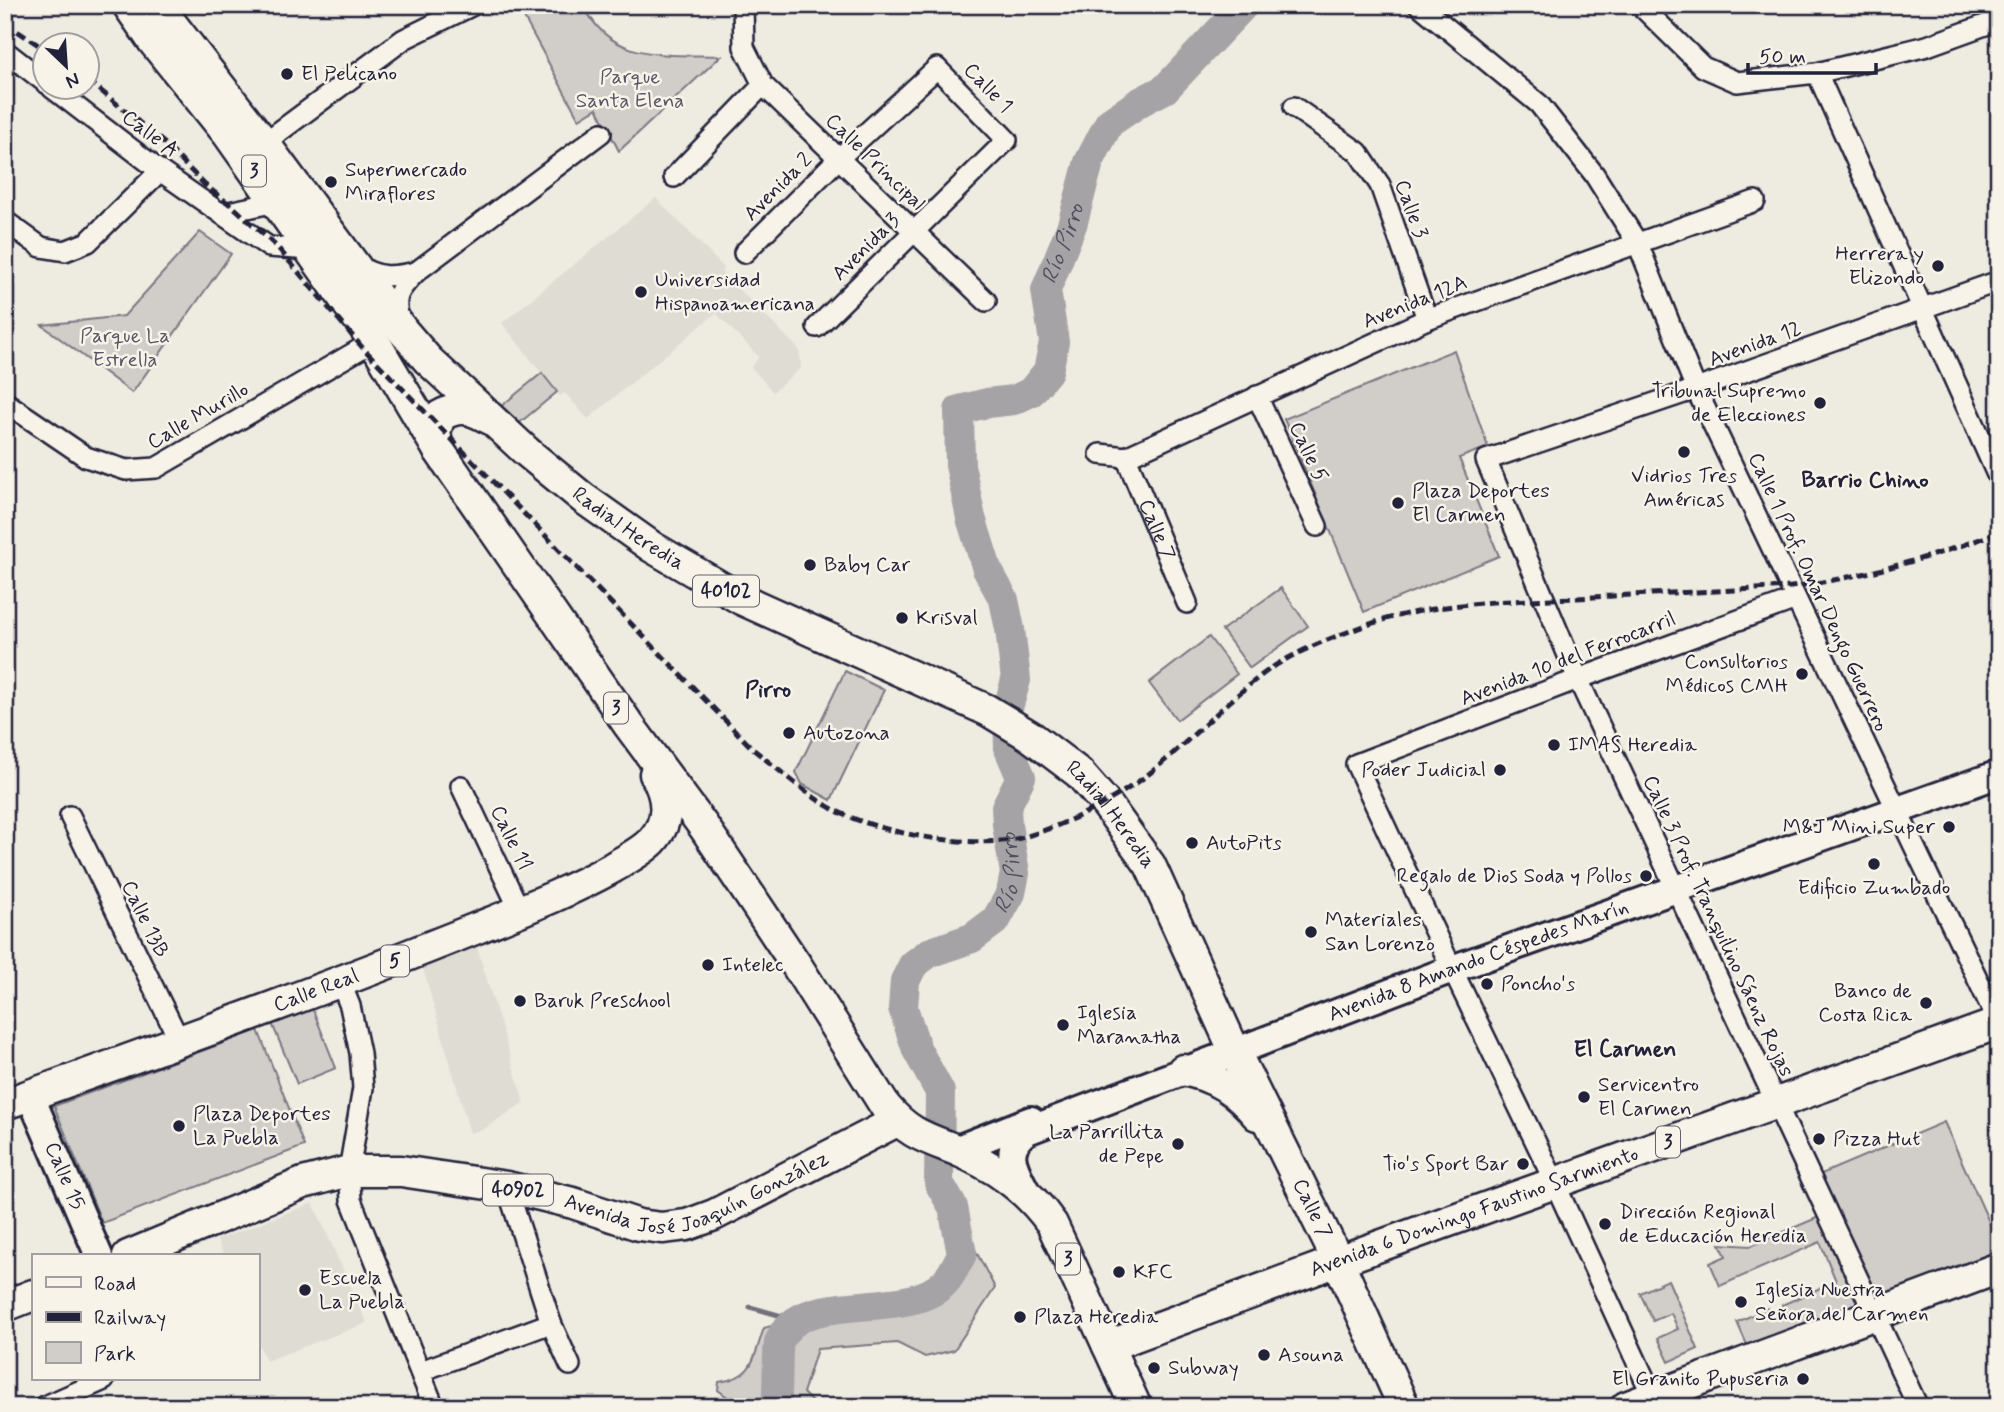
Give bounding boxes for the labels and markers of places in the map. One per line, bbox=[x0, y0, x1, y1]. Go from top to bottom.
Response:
place label: El Pelicano bbox=[301, 60, 397, 88]
marker: El Pelicano bbox=[279, 66, 295, 82]
place label: Supermercado Miraflores bbox=[345, 156, 467, 208]
marker: Supermercado Miraflores bbox=[323, 174, 339, 190]
place label: Herrera y Elizondo bbox=[1835, 240, 1924, 292]
marker: Herrera y Elizondo bbox=[1930, 258, 1946, 274]
place label: Universidad Hispanoamericana bbox=[655, 266, 815, 318]
marker: Universidad Hispanoamericana bbox=[633, 284, 649, 300]
place label: Tribunal Supremo de Elecciones bbox=[1651, 377, 1806, 429]
marker: Tribunal Supremo de Elecciones bbox=[1812, 395, 1828, 411]
marker: Vidrios Tres Américas bbox=[1676, 444, 1692, 460]
place label: Vidrios Tres Américas bbox=[1631, 462, 1737, 514]
place label: Plaza Deportes El Carmen bbox=[1412, 477, 1550, 529]
marker: Plaza Deportes El Carmen bbox=[1390, 495, 1406, 511]
place label: Baby Car bbox=[824, 551, 911, 579]
marker: Baby Car bbox=[802, 557, 818, 573]
place label: Krisval bbox=[916, 604, 978, 632]
marker: Krisval bbox=[894, 610, 910, 626]
place label: Consultorios Médicos CMH bbox=[1666, 648, 1788, 700]
marker: Consultorios Médicos CMH bbox=[1794, 666, 1810, 682]
place label: Autozona bbox=[803, 719, 890, 747]
marker: Autozona bbox=[781, 725, 797, 741]
place label: IMAS Heredia bbox=[1568, 731, 1697, 759]
marker: IMAS Heredia bbox=[1546, 737, 1562, 753]
place label: Poder Judicial bbox=[1361, 756, 1486, 784]
marker: Poder Judicial bbox=[1492, 762, 1508, 778]
place label: M&J Mini Super bbox=[1783, 813, 1935, 841]
marker: M&J Mini Super bbox=[1941, 819, 1957, 835]
place label: AutoPits bbox=[1206, 829, 1282, 857]
marker: AutoPits bbox=[1184, 835, 1200, 851]
marker: Edificio Zumbado bbox=[1866, 856, 1882, 872]
place label: Regalo de Dios Soda y Pollos bbox=[1397, 862, 1632, 892]
marker: Regalo de Dios Soda y Pollos bbox=[1638, 868, 1654, 884]
place label: Edificio Zumbado bbox=[1798, 874, 1950, 902]
place label: Materiales San Lorenzo bbox=[1325, 906, 1435, 958]
marker: Materiales San Lorenzo bbox=[1303, 924, 1319, 940]
place label: Intelec bbox=[722, 951, 784, 979]
marker: Intelec bbox=[700, 957, 716, 973]
place label: Poncho's bbox=[1501, 970, 1575, 998]
marker: Poncho's bbox=[1479, 976, 1495, 992]
place label: Banco de Costa Rica bbox=[1818, 977, 1912, 1029]
place label: Baruk Preschool bbox=[534, 987, 671, 1015]
marker: Baruk Preschool bbox=[512, 993, 528, 1009]
marker: Banco de Costa Rica bbox=[1918, 995, 1934, 1011]
place label: Iglesia Maranatha bbox=[1077, 999, 1181, 1051]
marker: Iglesia Maranatha bbox=[1055, 1017, 1071, 1033]
place label: Servicentro El Carmen bbox=[1598, 1071, 1699, 1123]
marker: Servicentro El Carmen bbox=[1576, 1089, 1592, 1105]
place label: Plaza Deportes La Puebla bbox=[193, 1100, 331, 1152]
marker: Plaza Deportes La Puebla bbox=[171, 1118, 187, 1134]
place label: La Parrillita de Pepe bbox=[1049, 1118, 1164, 1170]
place label: Pizza Hut bbox=[1833, 1125, 1920, 1153]
marker: Pizza Hut bbox=[1811, 1131, 1827, 1147]
marker: La Parrillita de Pepe bbox=[1170, 1136, 1186, 1152]
place label: Tio's Sport Bar bbox=[1382, 1150, 1509, 1178]
marker: Tio's Sport Bar bbox=[1515, 1156, 1531, 1172]
place label: Dirección Regional de Educación Heredia bbox=[1619, 1198, 1807, 1250]
marker: Dirección Regional de Educación Heredia bbox=[1597, 1216, 1613, 1232]
place label: KFC bbox=[1133, 1258, 1173, 1286]
place label: Escuela La Puebla bbox=[319, 1264, 405, 1316]
marker: KFC bbox=[1111, 1264, 1127, 1280]
place label: Iglesia Nuestra Señora del Carmen bbox=[1755, 1276, 1929, 1328]
marker: Escuela La Puebla bbox=[297, 1282, 313, 1298]
marker: Iglesia Nuestra Señora del Carmen bbox=[1733, 1294, 1749, 1310]
place label: Plaza Heredia bbox=[1034, 1303, 1159, 1331]
marker: Plaza Heredia bbox=[1012, 1309, 1028, 1325]
place label: Asouna bbox=[1278, 1341, 1344, 1369]
marker: Asouna bbox=[1256, 1347, 1272, 1363]
place label: Subway bbox=[1168, 1354, 1239, 1382]
marker: Subway bbox=[1146, 1360, 1162, 1376]
place label: El Granito Pupuseria bbox=[1612, 1365, 1789, 1393]
marker: El Granito Pupuseria bbox=[1795, 1371, 1811, 1387]

